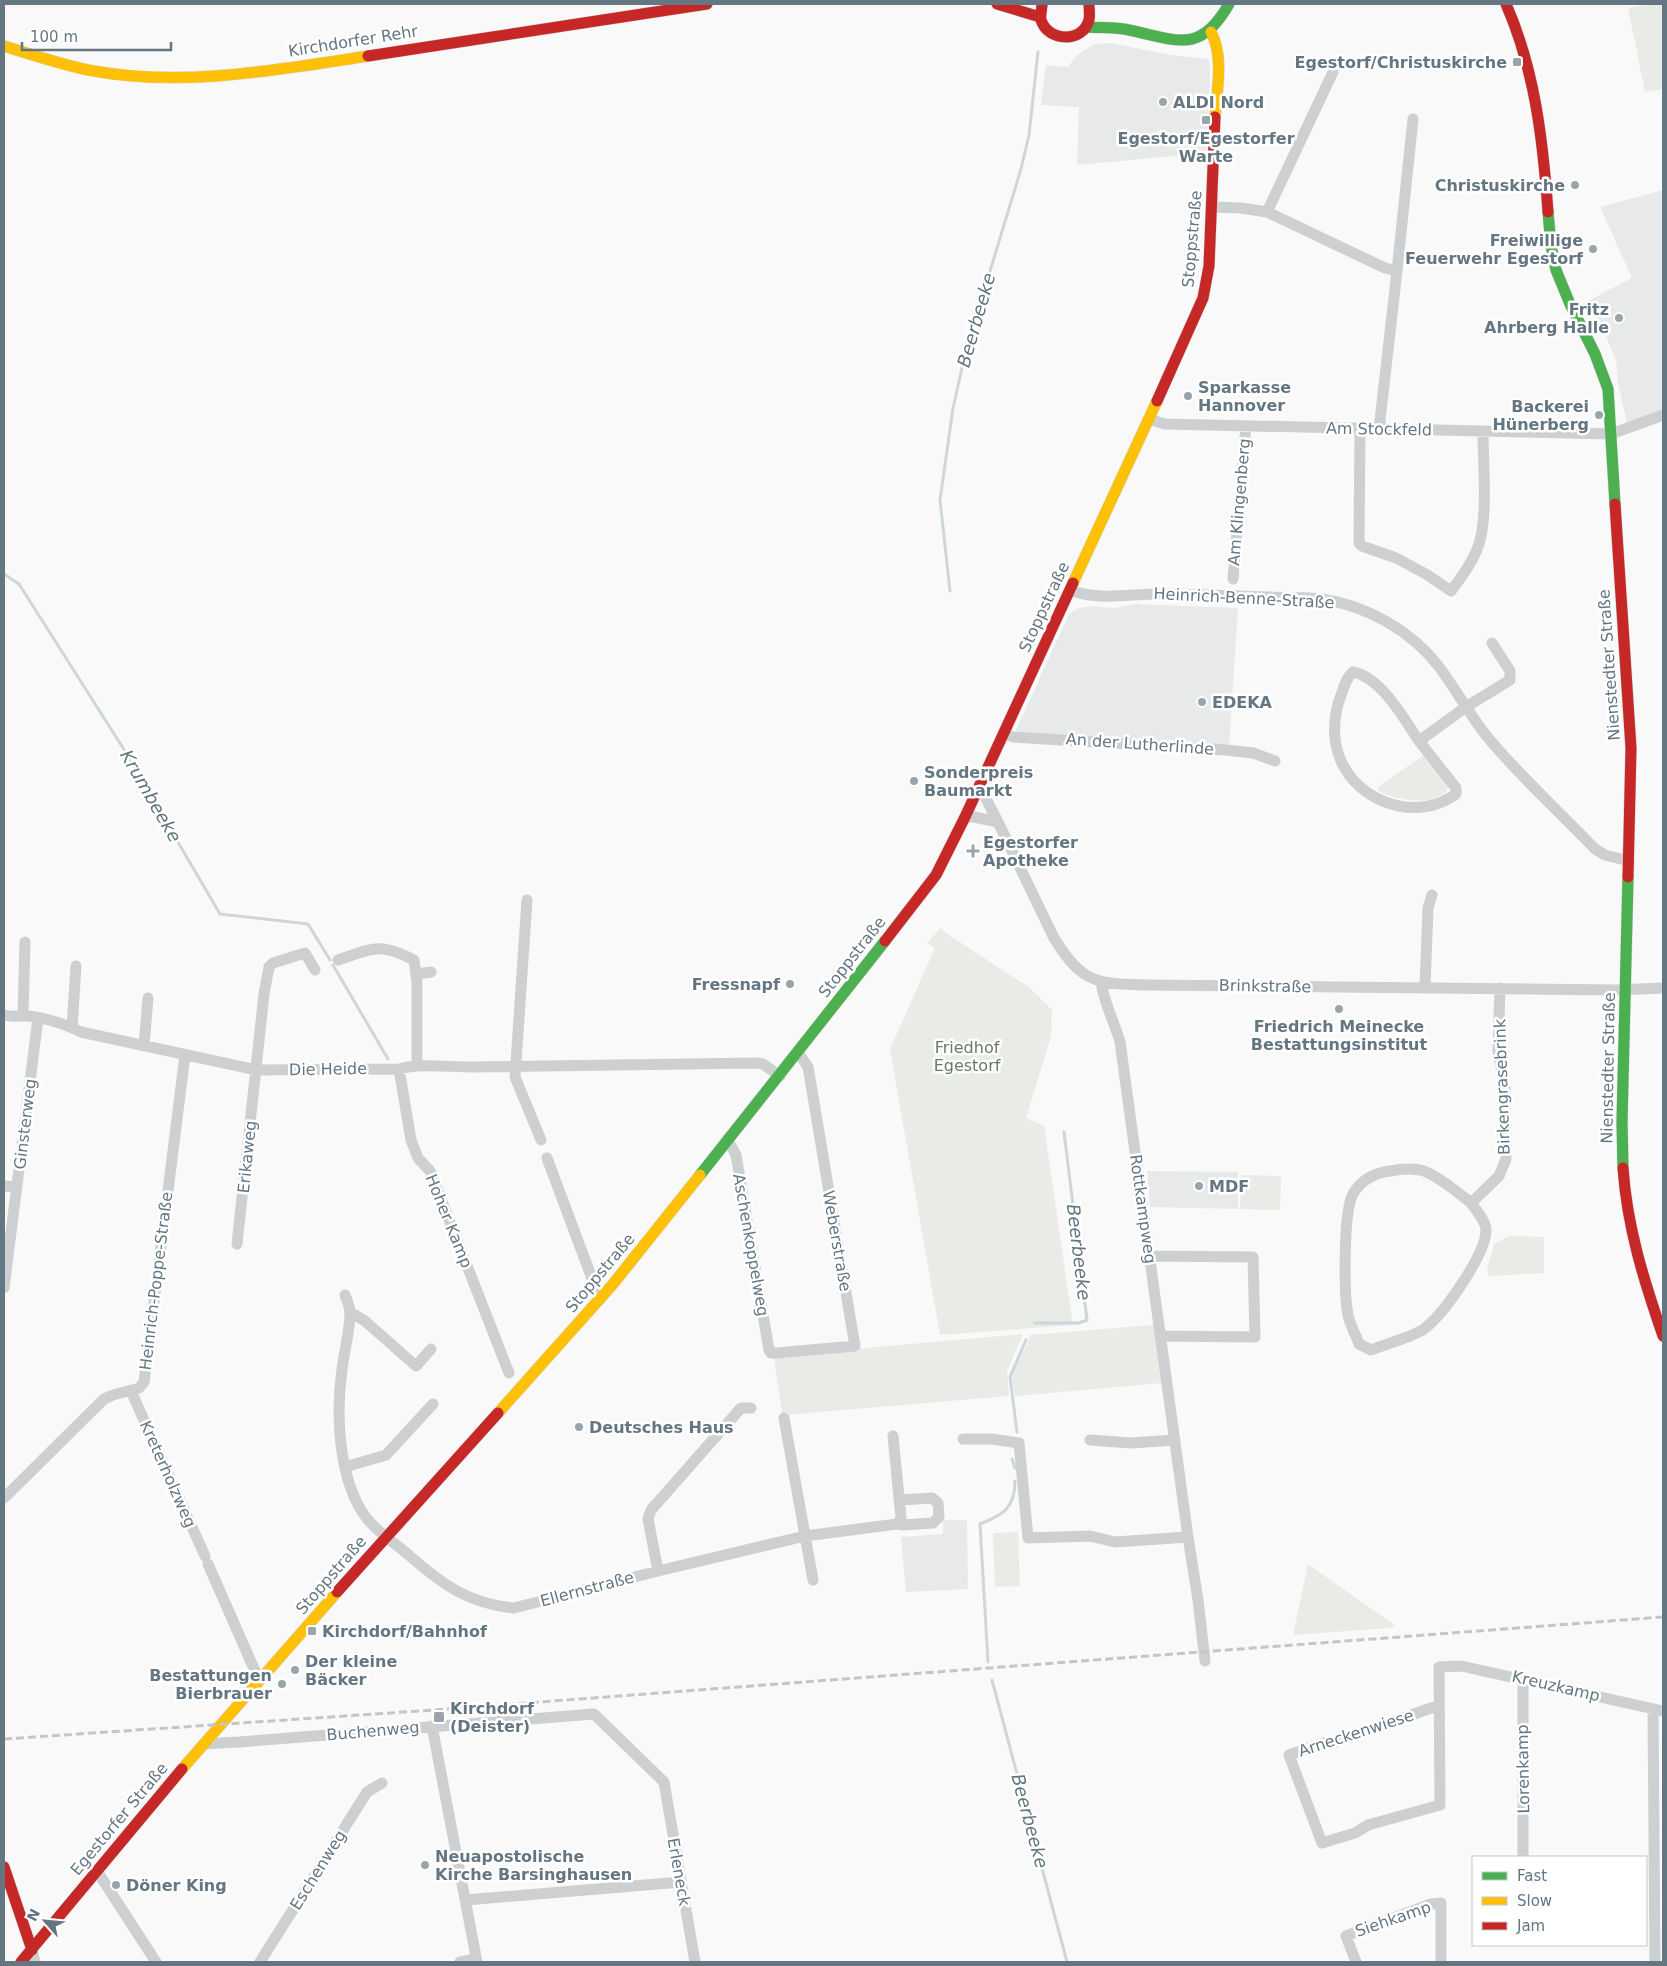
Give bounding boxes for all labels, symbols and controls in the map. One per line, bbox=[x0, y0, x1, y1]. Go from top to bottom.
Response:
scale bar bbox=[22, 20, 171, 52]
street label: Kirchdorfer Rehr bbox=[287, 21, 419, 61]
text: 100 m bbox=[30, 28, 78, 46]
place label: Egestorf/Christuskirche bbox=[1295, 53, 1507, 72]
marker: Egestorf/Christuskirche bbox=[1511, 56, 1523, 68]
place label: ALDI Nord bbox=[1173, 93, 1264, 112]
marker: ALDI Nord bbox=[1157, 96, 1169, 108]
marker: Egestorf/Egestorfer Warte bbox=[1200, 114, 1212, 126]
place label: Egestorf/Egestorfer Warte bbox=[1117, 129, 1295, 166]
place label: Christuskirche bbox=[1435, 176, 1565, 195]
marker: Christuskirche bbox=[1569, 179, 1581, 191]
street label: Stoppstraße bbox=[1178, 190, 1206, 288]
place label: Freiwillige Feuerwehr Egestorf bbox=[1405, 231, 1584, 268]
marker: Freiwillige Feuerwehr Egestorf bbox=[1587, 243, 1599, 255]
water label: Beerbeeke bbox=[953, 270, 999, 370]
place label: Fritz Ahrberg Halle bbox=[1484, 300, 1609, 337]
marker: Fritz Ahrberg Halle bbox=[1613, 312, 1625, 324]
place label: Sparkasse Hannover bbox=[1198, 378, 1291, 415]
marker: Sparkasse Hannover bbox=[1182, 390, 1194, 402]
place label: Backerei Hünerberg bbox=[1492, 397, 1589, 434]
marker: Backerei Hünerberg bbox=[1593, 409, 1605, 421]
street label: Am Stockfeld bbox=[1326, 419, 1432, 439]
street label: Am Klingenberg bbox=[1224, 438, 1254, 566]
street label: Stoppstraße bbox=[1015, 559, 1073, 655]
street label: Heinrich-Benne-Straße bbox=[1153, 584, 1335, 612]
street label: Nienstedter Straße bbox=[1594, 589, 1624, 741]
place label: EDEKA bbox=[1212, 693, 1273, 712]
marker: EDEKA bbox=[1196, 696, 1208, 708]
street label: An der Lutherlinde bbox=[1065, 729, 1215, 759]
water label: Krumbeeke bbox=[116, 746, 186, 846]
place label: Sonderpreis Baumarkt bbox=[924, 763, 1033, 800]
marker: Sonderpreis Baumarkt bbox=[908, 775, 920, 787]
place label: Egestorfer Apotheke bbox=[983, 833, 1078, 870]
marker: Egestorfer Apotheke bbox=[967, 845, 979, 857]
street label: Stoppstraße bbox=[815, 913, 889, 1001]
place label: Fressnapf bbox=[692, 975, 781, 994]
street label: Brinkstraße bbox=[1219, 976, 1311, 996]
marker: Fressnapf bbox=[784, 978, 796, 990]
street label: Nienstedter Straße bbox=[1597, 992, 1619, 1144]
marker: Friedrich Meinecke Bestattungsinstitut bbox=[1333, 1003, 1345, 1015]
place label: Friedrich Meinecke Bestattungsinstitut bbox=[1251, 1017, 1427, 1054]
street label: Birkengrasebrink bbox=[1490, 1018, 1514, 1155]
park label: Friedhof Egestorf bbox=[934, 1038, 1001, 1075]
street label: Die Heide bbox=[289, 1059, 367, 1079]
street label: Ginsterweg bbox=[10, 1078, 40, 1170]
street label: Erikaweg bbox=[234, 1120, 260, 1194]
street label: Rottkampweg bbox=[1126, 1153, 1160, 1265]
street label: Hoher Kamp bbox=[422, 1171, 476, 1271]
street label: Aschenkoppelweg bbox=[729, 1172, 773, 1318]
place label: MDF bbox=[1209, 1177, 1249, 1196]
marker: MDF bbox=[1193, 1180, 1205, 1192]
street label: Weberstraße bbox=[819, 1189, 855, 1293]
street label: Heinrich-Poppe-Straße bbox=[136, 1191, 176, 1371]
water label: Beerbeeke bbox=[1063, 1203, 1095, 1301]
street label: Stoppstraße bbox=[561, 1230, 639, 1316]
street label: Kreterholzweg bbox=[136, 1418, 200, 1530]
place label: Deutsches Haus bbox=[589, 1418, 734, 1437]
marker: Deutsches Haus bbox=[573, 1421, 585, 1433]
street label: Stoppstraße bbox=[292, 1532, 370, 1618]
street label: Ellernstraße bbox=[538, 1567, 636, 1611]
place label: Kirchdorf/Bahnhof bbox=[322, 1622, 488, 1641]
marker: Kirchdorf/Bahnhof bbox=[306, 1625, 318, 1637]
place label: Der kleine Bäcker bbox=[305, 1652, 397, 1689]
marker: Der kleine Bäcker bbox=[289, 1664, 301, 1676]
place label: Bestattungen Bierbrauer bbox=[149, 1666, 272, 1703]
street label: Kreuzkamp bbox=[1510, 1667, 1602, 1705]
marker: Bestattungen Bierbrauer bbox=[276, 1678, 288, 1690]
place label: Kirchdorf (Deister) bbox=[450, 1699, 535, 1736]
street label: Arneckenwiese bbox=[1296, 1705, 1416, 1761]
marker: Kirchdorf (Deister) bbox=[432, 1710, 446, 1724]
street label: Buchenweg bbox=[326, 1717, 420, 1745]
street label: Lorenkamp bbox=[1513, 1724, 1533, 1814]
street label: Egestorfer Straße bbox=[66, 1759, 172, 1879]
water label: Beerbeeke bbox=[1007, 1771, 1053, 1871]
street label: Eschenweg bbox=[286, 1827, 350, 1913]
street label: Erleneck bbox=[664, 1836, 694, 1908]
place label: Neuapostolische Kirche Barsinghausen bbox=[435, 1847, 632, 1884]
legend bbox=[1472, 1856, 1647, 1946]
marker: Neuapostolische Kirche Barsinghausen bbox=[419, 1859, 431, 1871]
text: Fast bbox=[1517, 1867, 1547, 1885]
place label: Döner King bbox=[126, 1876, 227, 1895]
marker: Döner King bbox=[110, 1879, 122, 1891]
text: Slow bbox=[1517, 1892, 1552, 1910]
north arrow bbox=[20, 1896, 70, 1946]
street label: Siehkamp bbox=[1353, 1897, 1433, 1941]
text: N bbox=[24, 1906, 43, 1924]
text: Jam bbox=[1516, 1917, 1545, 1935]

